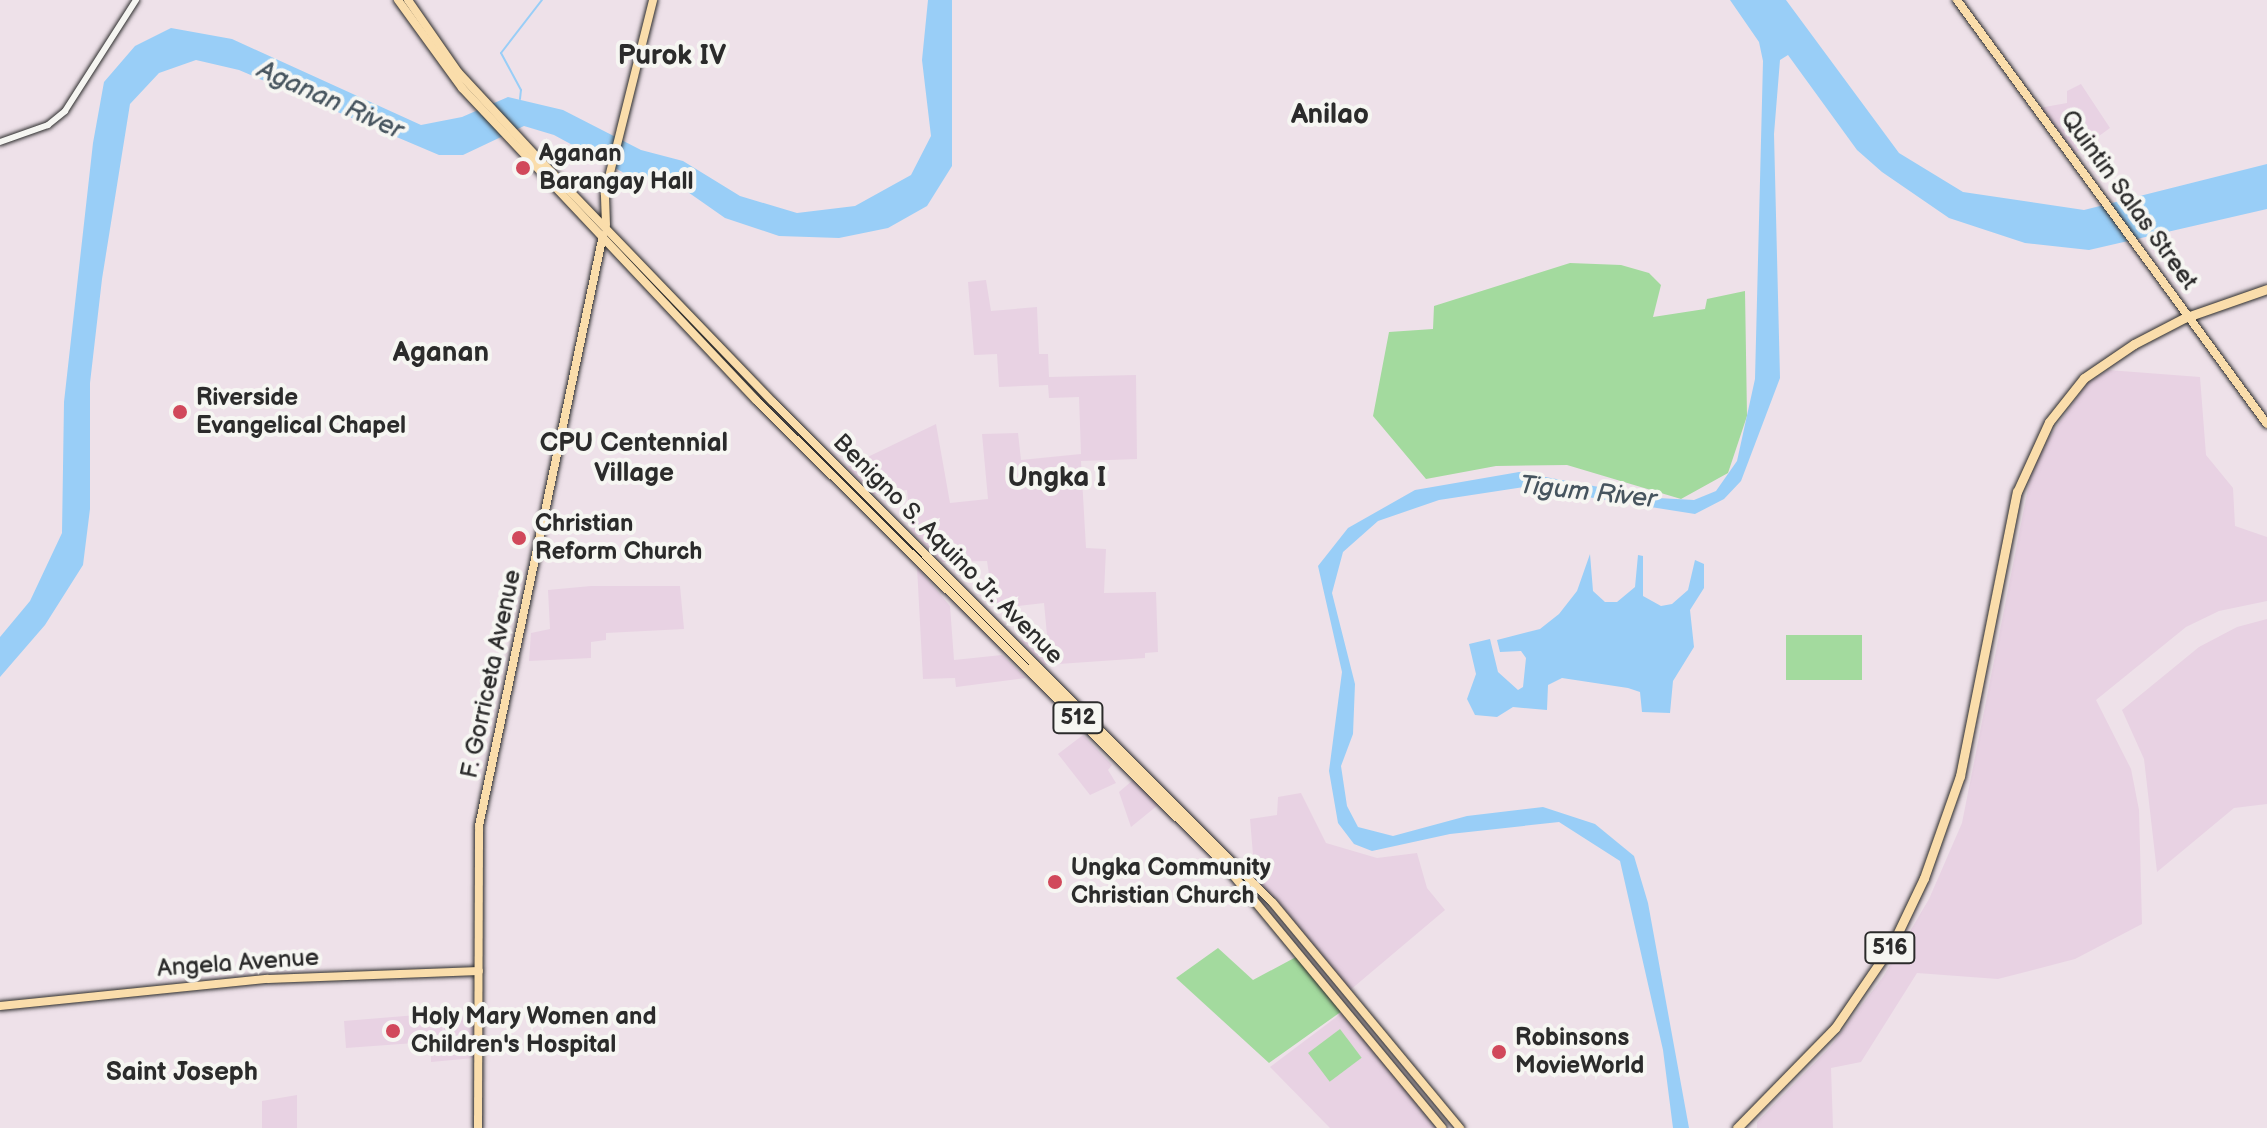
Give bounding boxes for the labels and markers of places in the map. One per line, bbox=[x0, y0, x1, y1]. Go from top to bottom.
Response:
place label: Aganan Barangay Hall bbox=[539, 140, 694, 196]
marker: Aganan Barangay Hall bbox=[514, 159, 532, 177]
place label: Riverside Evangelical Chapel bbox=[196, 384, 406, 440]
marker: Riverside Evangelical Chapel bbox=[171, 403, 189, 421]
place label: Christian Reform Church bbox=[535, 510, 702, 566]
marker: Christian Reform Church bbox=[510, 529, 528, 547]
place label: Ungka Community Christian Church bbox=[1071, 854, 1271, 910]
marker: Ungka Community Christian Church bbox=[1046, 873, 1064, 891]
place label: Holy Mary Women and Children's Hospital bbox=[411, 1003, 658, 1059]
marker: Holy Mary Women and Children's Hospital bbox=[382, 1020, 404, 1042]
place label: Robinsons MovieWorld bbox=[1515, 1024, 1644, 1080]
marker: Robinsons MovieWorld bbox=[1490, 1043, 1508, 1061]

